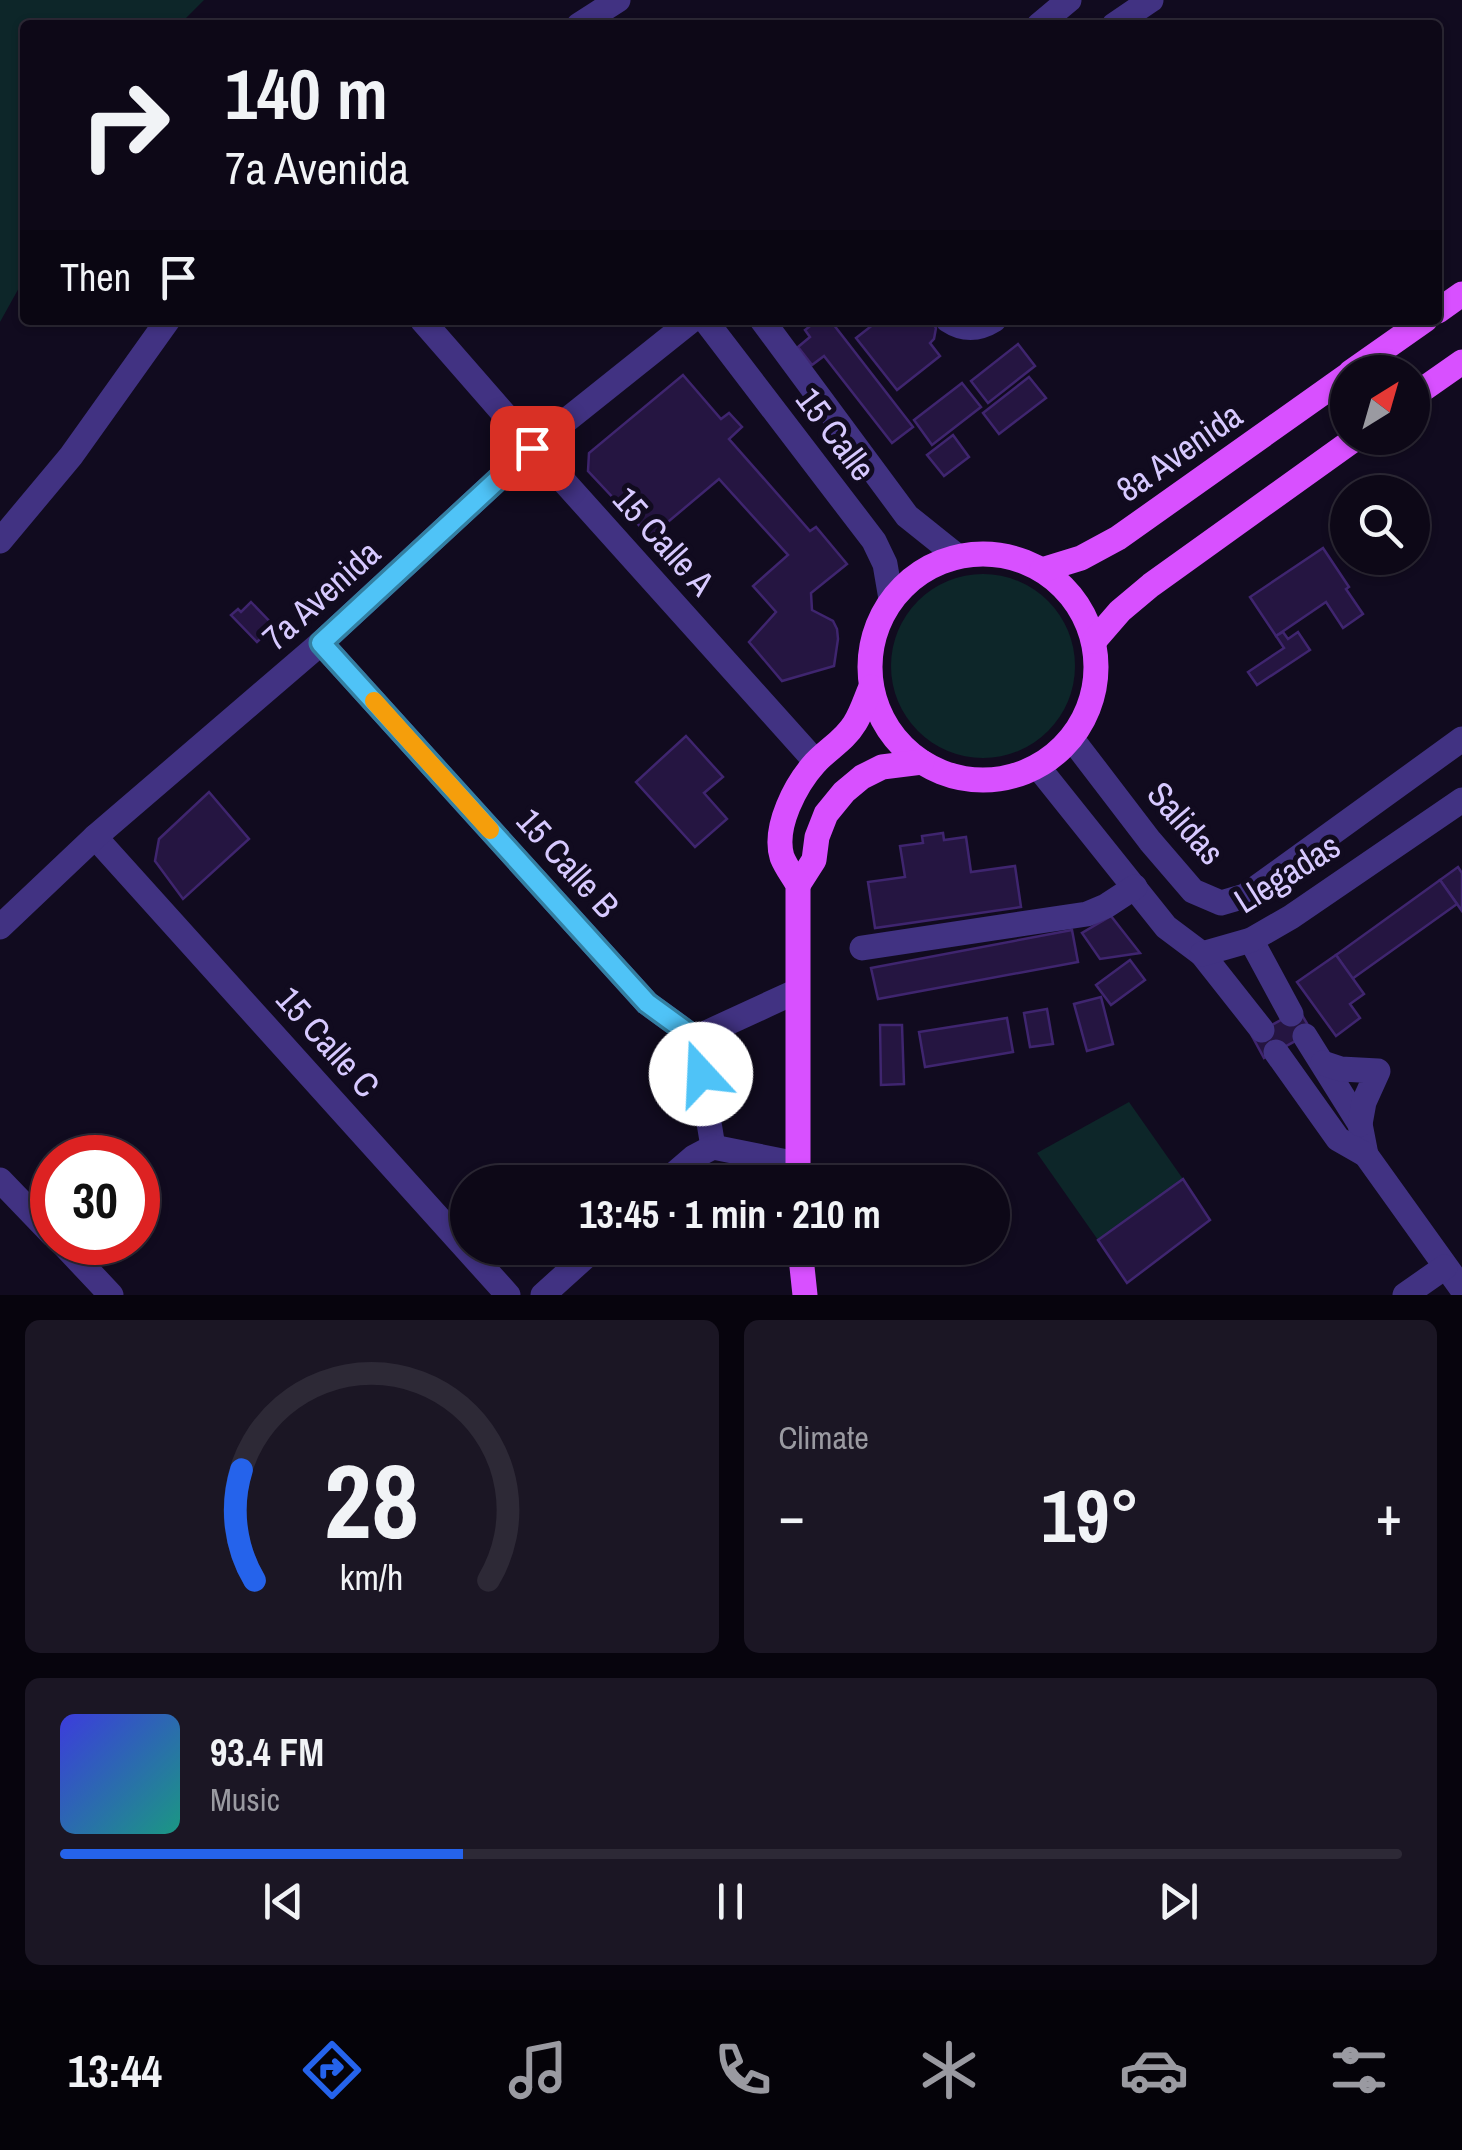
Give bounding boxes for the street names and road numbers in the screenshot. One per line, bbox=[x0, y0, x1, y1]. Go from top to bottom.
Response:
street label: 15 Calle bbox=[786, 378, 886, 490]
street label: 8a Avenida bbox=[1107, 392, 1251, 512]
street label: 15 Calle A bbox=[603, 477, 726, 606]
street label: 7a Avenida bbox=[252, 530, 390, 660]
street label: Salidas bbox=[1137, 771, 1235, 875]
street label: 15 Calle B bbox=[506, 798, 630, 928]
street label: Llegadas bbox=[1225, 822, 1349, 924]
street label: 15 Calle C bbox=[266, 976, 390, 1108]

